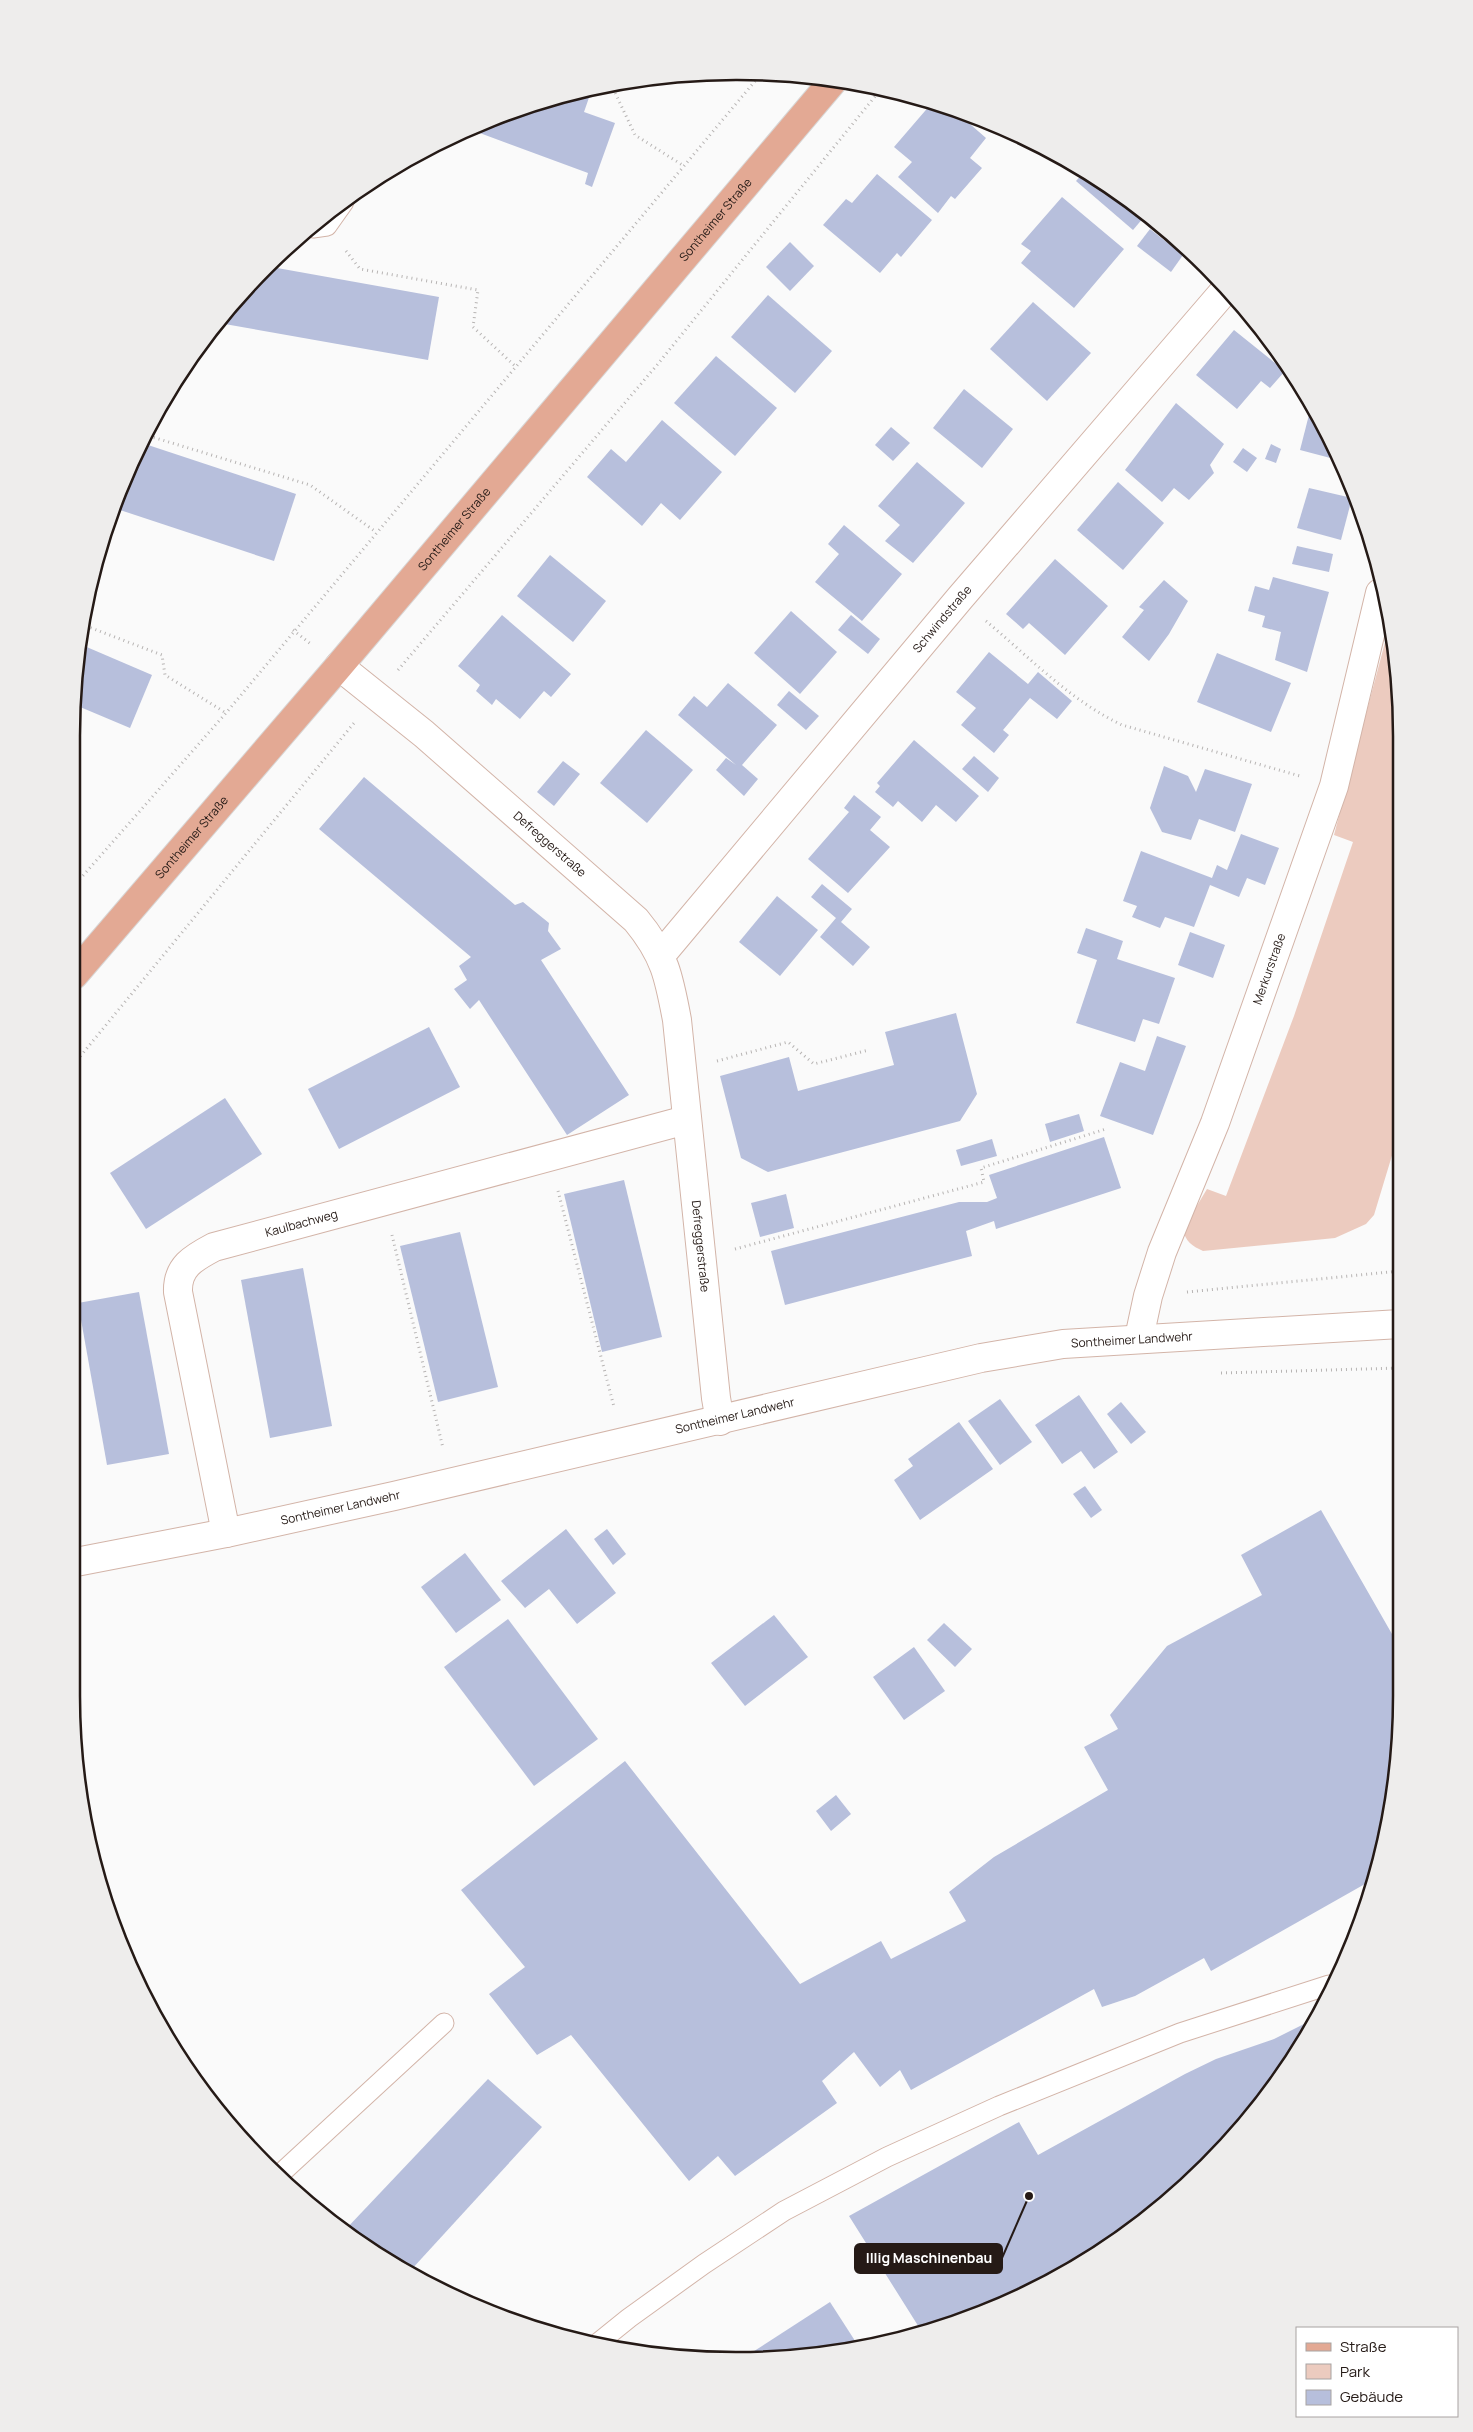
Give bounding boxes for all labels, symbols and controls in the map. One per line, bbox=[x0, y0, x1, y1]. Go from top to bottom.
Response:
street label: Sontheimer Straße bbox=[675, 174, 756, 265]
street label: Sontheimer Straße bbox=[414, 484, 494, 574]
street label: Schwindstraße bbox=[909, 581, 975, 656]
street label: Sontheimer Straße bbox=[151, 792, 232, 882]
street label: Defreggerstraße bbox=[510, 807, 590, 881]
street label: Merkurstraße bbox=[1248, 931, 1289, 1007]
street label: Defreggerstraße bbox=[688, 1200, 714, 1293]
street label: Kaulbachweg bbox=[263, 1205, 339, 1241]
street label: Sontheimer Landwehr bbox=[1071, 1327, 1194, 1352]
street label: Sontheimer Landwehr bbox=[674, 1393, 797, 1438]
street label: Sontheimer Landwehr bbox=[279, 1486, 402, 1529]
callout: Illig Maschinenbau bbox=[855, 2244, 1002, 2273]
text: Illig Maschinenbau bbox=[866, 2248, 992, 2267]
legend bbox=[1296, 2327, 1458, 2417]
text: Straße bbox=[1340, 2336, 1387, 2357]
text: Park bbox=[1340, 2361, 1370, 2382]
text: Gebäude bbox=[1340, 2386, 1403, 2407]

